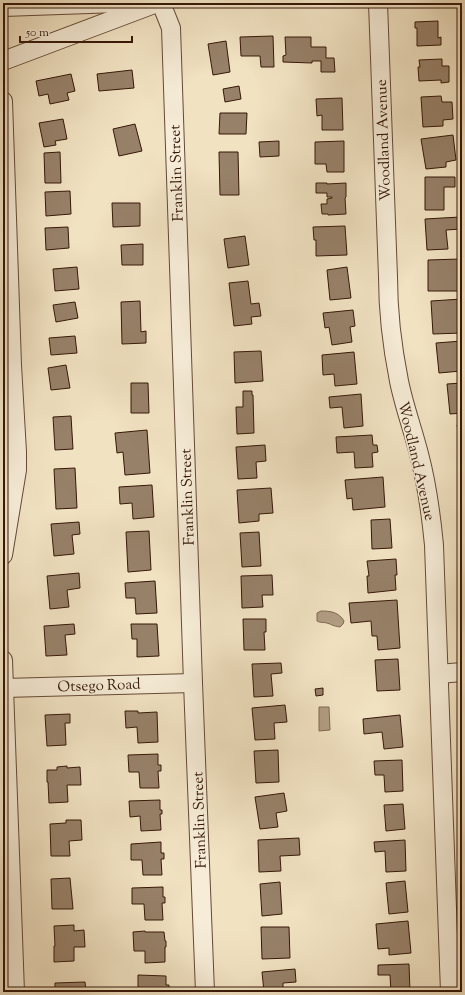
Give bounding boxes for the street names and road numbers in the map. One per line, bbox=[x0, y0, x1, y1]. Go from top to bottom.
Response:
street label: Woodland Avenue bbox=[372, 79, 397, 201]
street label: Franklin Street bbox=[165, 124, 190, 222]
street label: Woodland Avenue bbox=[392, 400, 439, 523]
street label: Franklin Street bbox=[176, 448, 201, 546]
street label: Otsego Road bbox=[57, 675, 141, 698]
street label: Franklin Street bbox=[188, 771, 213, 869]

